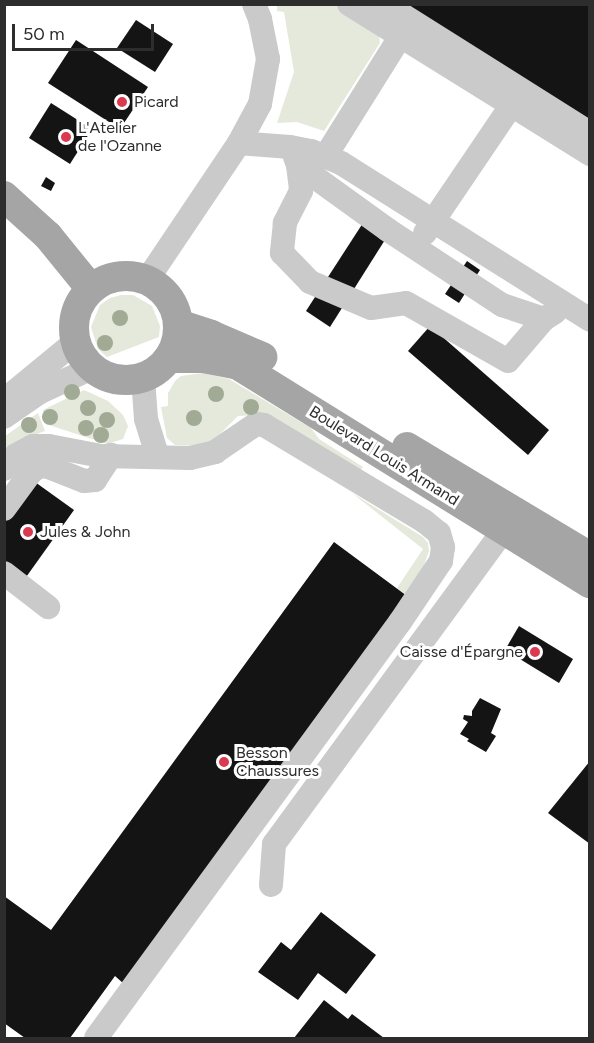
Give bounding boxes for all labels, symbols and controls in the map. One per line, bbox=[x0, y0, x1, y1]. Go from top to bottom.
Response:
scale bar bbox=[15, 12, 158, 50]
text: 50 m bbox=[23, 23, 65, 45]
place label: Picard bbox=[134, 92, 179, 112]
marker: Picard bbox=[115, 95, 129, 109]
place label: L'Atelier de l'Ozanne bbox=[78, 118, 162, 156]
marker: L'Atelier de l'Ozanne bbox=[59, 130, 73, 144]
street label: Boulevard Louis Armand bbox=[306, 402, 462, 510]
place label: Jules & John bbox=[40, 522, 130, 542]
marker: Jules & John bbox=[21, 525, 35, 539]
place label: Caisse d'Épargne bbox=[400, 642, 523, 662]
marker: Caisse d'Épargne bbox=[528, 645, 542, 659]
place label: Besson Chaussures bbox=[236, 743, 319, 781]
marker: Besson Chaussures bbox=[217, 755, 231, 769]

